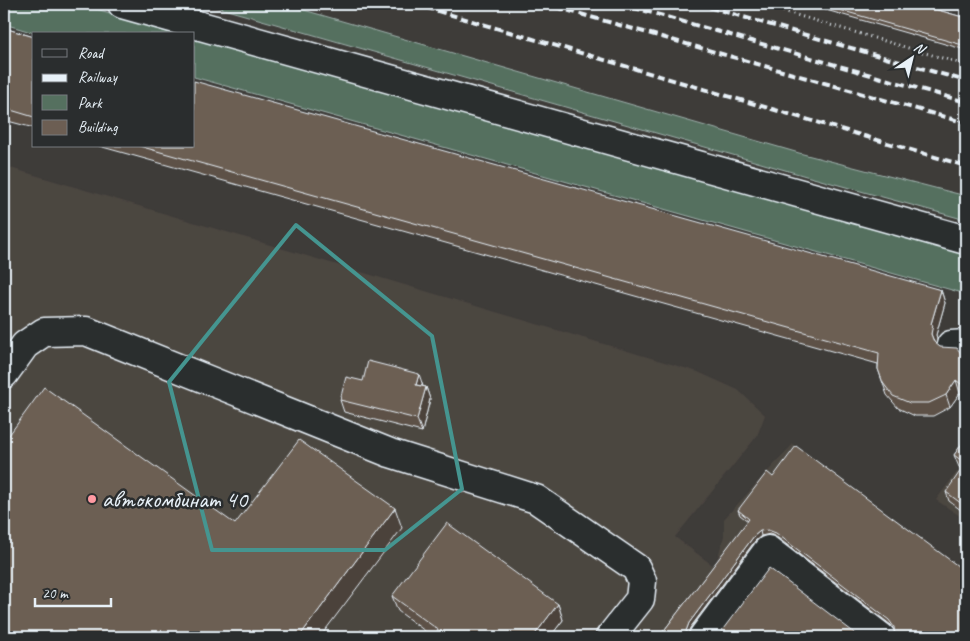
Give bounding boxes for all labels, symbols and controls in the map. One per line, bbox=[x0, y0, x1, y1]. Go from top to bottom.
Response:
legend bbox=[32, 32, 195, 148]
north arrow bbox=[888, 32, 938, 82]
text: N bbox=[911, 38, 930, 59]
text: Road bbox=[78, 44, 105, 63]
text: Railway bbox=[78, 68, 119, 87]
text: Park bbox=[78, 94, 103, 113]
text: Building bbox=[78, 118, 118, 137]
place label: автокомбинат 40 bbox=[102, 484, 249, 514]
marker: автокомбинат 40 bbox=[86, 493, 98, 505]
scale bar bbox=[35, 576, 111, 608]
text: 20 m bbox=[42, 584, 69, 603]

